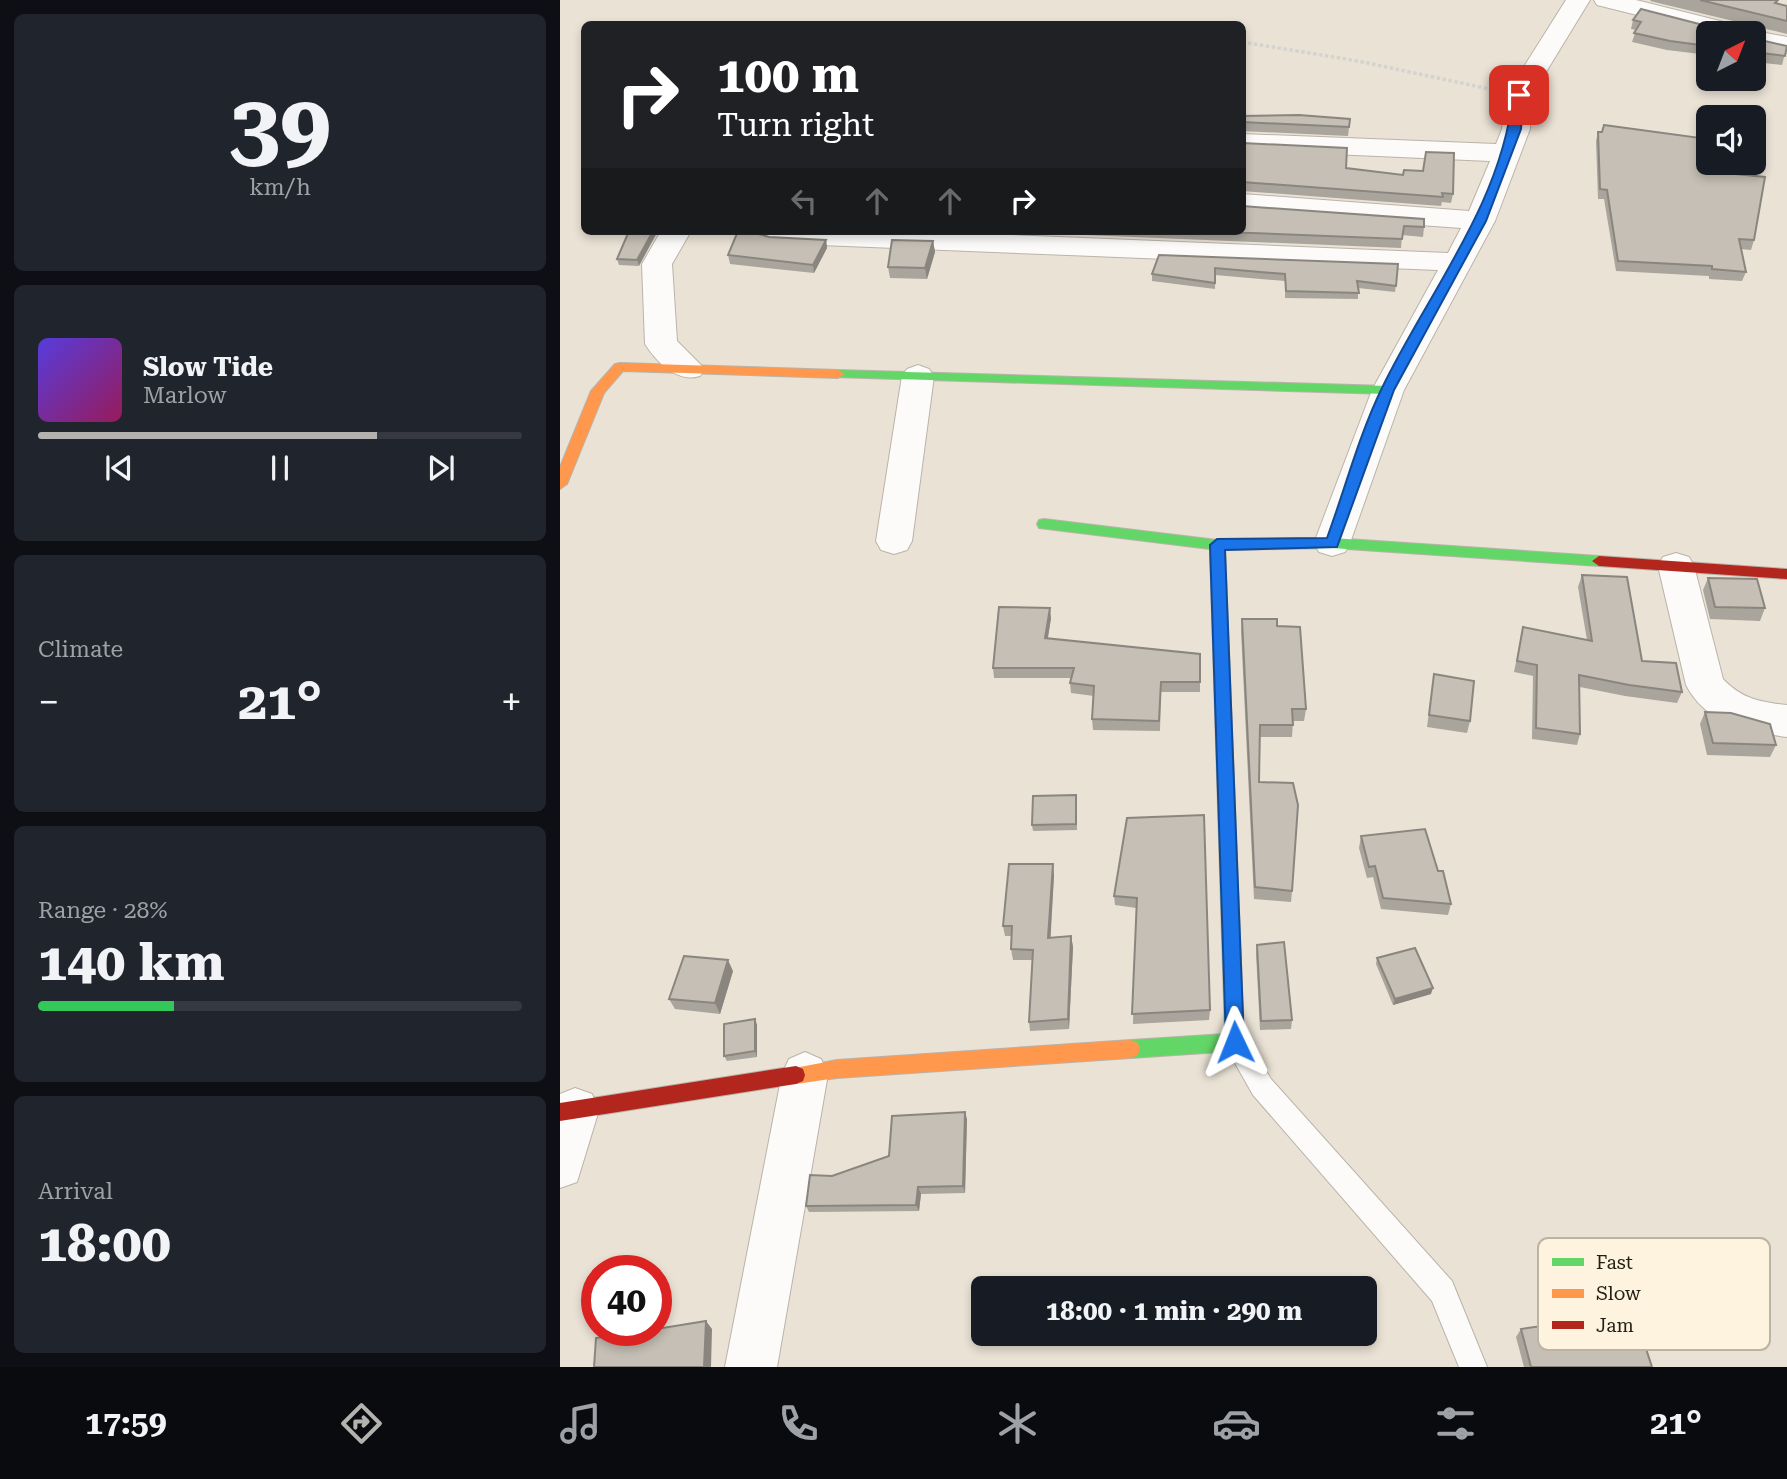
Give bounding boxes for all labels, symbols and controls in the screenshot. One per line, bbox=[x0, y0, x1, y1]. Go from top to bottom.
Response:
north arrow bbox=[1696, 21, 1766, 91]
map controls bbox=[1696, 21, 1766, 175]
text: 100 m bbox=[717, 47, 859, 104]
icon: right bbox=[602, 49, 693, 140]
pin bbox=[1489, 65, 1549, 125]
text: 39 bbox=[229, 75, 331, 181]
icon: arrive bbox=[1500, 76, 1538, 114]
button: sound bbox=[1696, 105, 1766, 175]
text: Turn right bbox=[717, 106, 874, 144]
text: km/h bbox=[249, 174, 311, 201]
icon: left bbox=[785, 182, 823, 220]
icon: ahead bbox=[858, 182, 896, 220]
icon: ahead bbox=[931, 182, 969, 220]
icon: right bbox=[1004, 182, 1042, 220]
text: Slow Tide bbox=[143, 352, 273, 382]
text: Marlow bbox=[143, 382, 226, 409]
icon: previous bbox=[100, 449, 138, 487]
icon: pause bbox=[261, 449, 299, 487]
icon: next bbox=[422, 449, 460, 487]
text: Climate bbox=[38, 636, 123, 663]
text: 21° bbox=[238, 671, 322, 732]
text: − bbox=[38, 680, 59, 724]
text: + bbox=[501, 680, 522, 724]
text: Range · 28% bbox=[38, 897, 167, 924]
text: 140 km bbox=[38, 932, 225, 993]
position arrow bbox=[1198, 1005, 1272, 1079]
text: Arrival bbox=[38, 1178, 113, 1205]
text: 18:00 bbox=[38, 1213, 171, 1274]
legend bbox=[1538, 1238, 1770, 1350]
text: Fast bbox=[1596, 1251, 1633, 1274]
speed limit sign: 40 bbox=[581, 1255, 672, 1346]
text: Slow bbox=[1596, 1282, 1641, 1305]
text: 18:00 · 1 min · 290 m bbox=[1046, 1296, 1302, 1326]
text: Jam bbox=[1596, 1314, 1634, 1337]
icon: directions bbox=[337, 1399, 386, 1448]
icon: music bbox=[556, 1399, 605, 1448]
icon: phone bbox=[774, 1399, 823, 1448]
icon: climate bbox=[993, 1399, 1042, 1448]
icon: car bbox=[1212, 1399, 1261, 1448]
icon: filters bbox=[1431, 1399, 1480, 1448]
text: 17:59 bbox=[85, 1404, 167, 1442]
text: 21° bbox=[1650, 1404, 1702, 1442]

